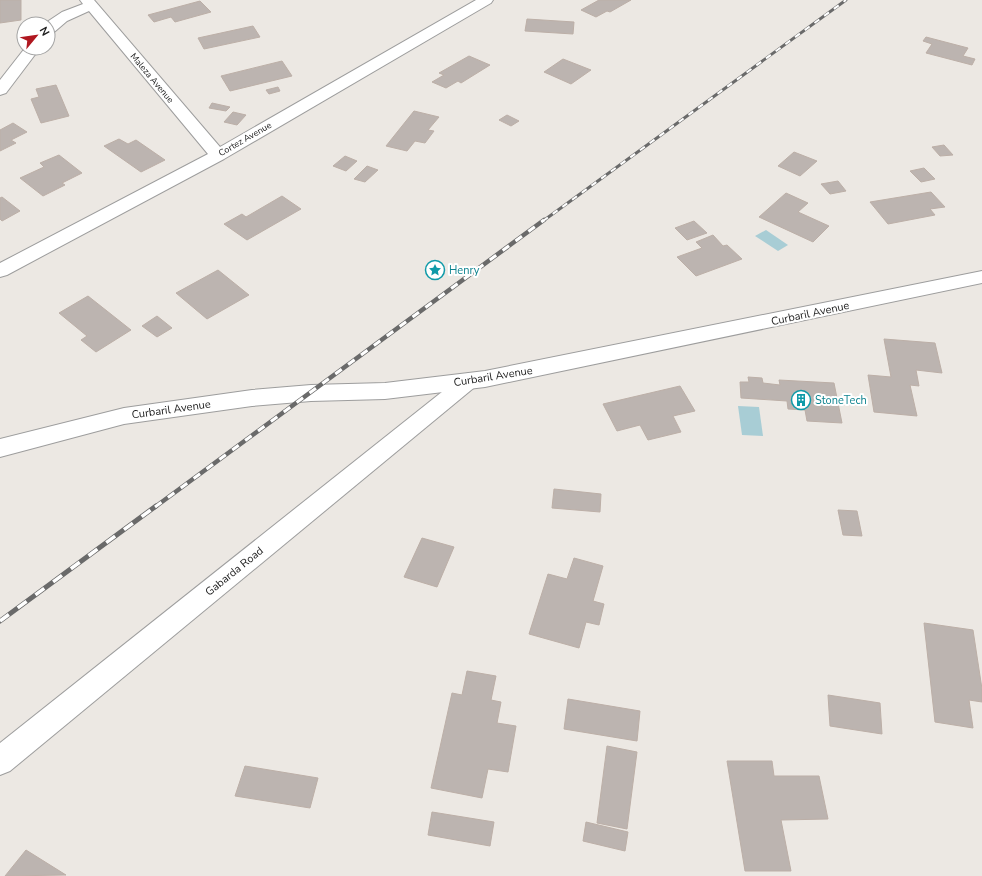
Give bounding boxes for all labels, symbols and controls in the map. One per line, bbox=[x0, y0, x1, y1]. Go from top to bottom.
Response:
north arrow bbox=[16, 16, 56, 56]
text: N bbox=[36, 24, 53, 39]
street label: Maleza Avenue bbox=[128, 51, 177, 106]
street label: Cortez Avenue bbox=[216, 119, 274, 159]
place icon: Henry bbox=[424, 259, 446, 281]
place label: Henry bbox=[449, 263, 480, 278]
street label: Curbaril Avenue bbox=[770, 298, 851, 329]
street label: Curbaril Avenue bbox=[453, 363, 534, 390]
building icon: StoneTech bbox=[790, 389, 812, 411]
place label: StoneTech bbox=[815, 393, 867, 408]
street label: Curbaril Avenue bbox=[131, 397, 212, 422]
street label: Gabarda Road bbox=[202, 543, 266, 599]

